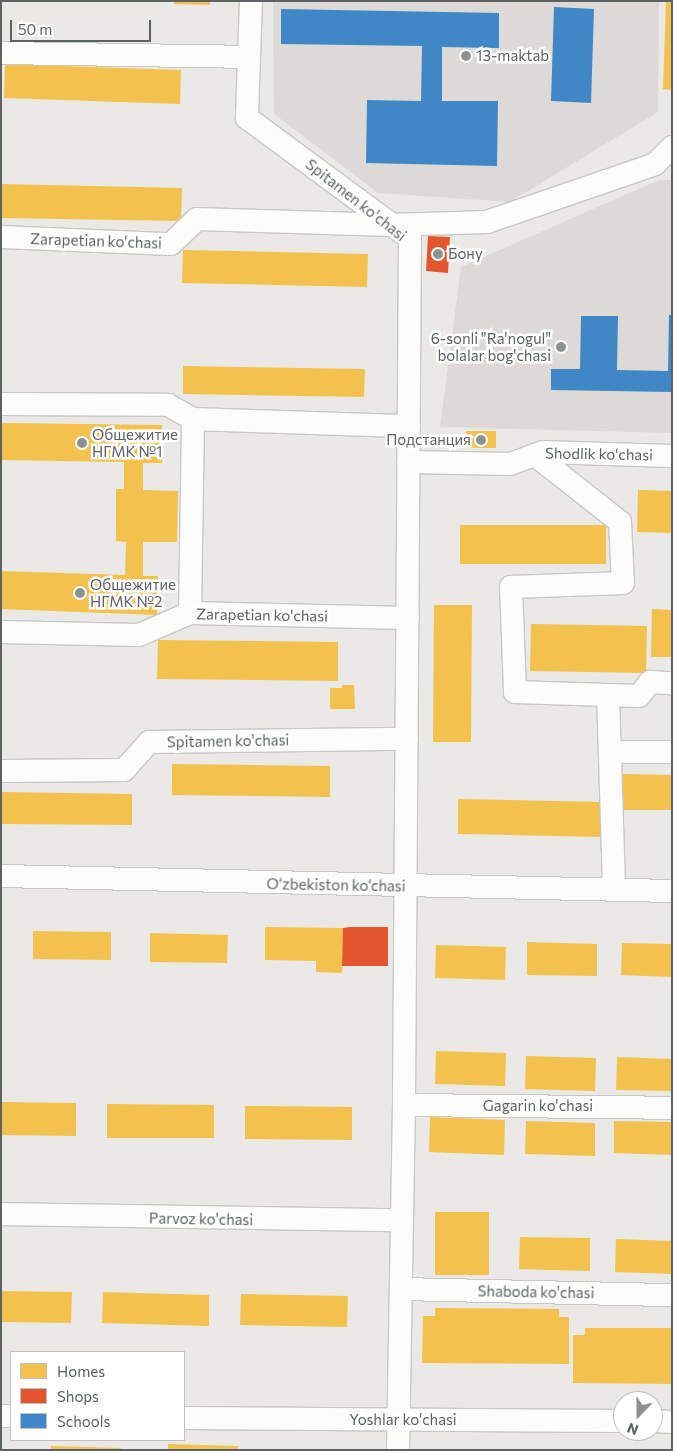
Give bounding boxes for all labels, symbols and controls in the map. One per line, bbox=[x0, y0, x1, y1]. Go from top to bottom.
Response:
scale bar bbox=[12, 10, 154, 42]
text: 50 m bbox=[18, 20, 52, 38]
place label: 13-maktab bbox=[476, 47, 549, 65]
marker: 13-maktab bbox=[460, 50, 472, 62]
street label: Spitamen ko'chasi bbox=[302, 155, 410, 245]
street label: Zarapetian ko'chasi bbox=[30, 230, 162, 252]
place label: Бону bbox=[448, 245, 483, 263]
marker: Бону bbox=[432, 248, 444, 260]
place label: 6-sonli "Ra'nogul" bolalar bog'chasi bbox=[431, 329, 551, 364]
marker: 6-sonli "Ra'nogul" bolalar bog'chasi bbox=[555, 341, 567, 353]
place label: Общежитие НГМК №1 bbox=[92, 425, 178, 460]
place label: Подстанция bbox=[386, 431, 471, 449]
marker: Подстанция bbox=[475, 434, 487, 446]
marker: Общежитие НГМК №1 bbox=[76, 437, 88, 449]
street label: Shodlik ko'chasi bbox=[545, 444, 653, 464]
place label: Общежитие НГМК №2 bbox=[90, 575, 176, 610]
marker: Общежитие НГМК №2 bbox=[74, 587, 86, 599]
street label: Zarapetian ko'chasi bbox=[196, 605, 328, 625]
street label: Spitamen ko'chasi bbox=[167, 731, 289, 751]
street label: O‘zbekiston ko‘chasi bbox=[266, 875, 406, 895]
street label: Gagarin ko'chasi bbox=[483, 1097, 593, 1115]
street label: Parvoz ko'chasi bbox=[149, 1209, 253, 1229]
street label: Shaboda ko'chasi bbox=[477, 1282, 595, 1302]
legend bbox=[10, 1351, 185, 1441]
text: Homes bbox=[57, 1362, 105, 1380]
text: Shops bbox=[57, 1387, 99, 1405]
north arrow bbox=[613, 1391, 663, 1441]
street label: Yoshlar ko'chasi bbox=[349, 1411, 457, 1429]
text: Schools bbox=[57, 1412, 110, 1430]
text: N bbox=[625, 1420, 641, 1439]

